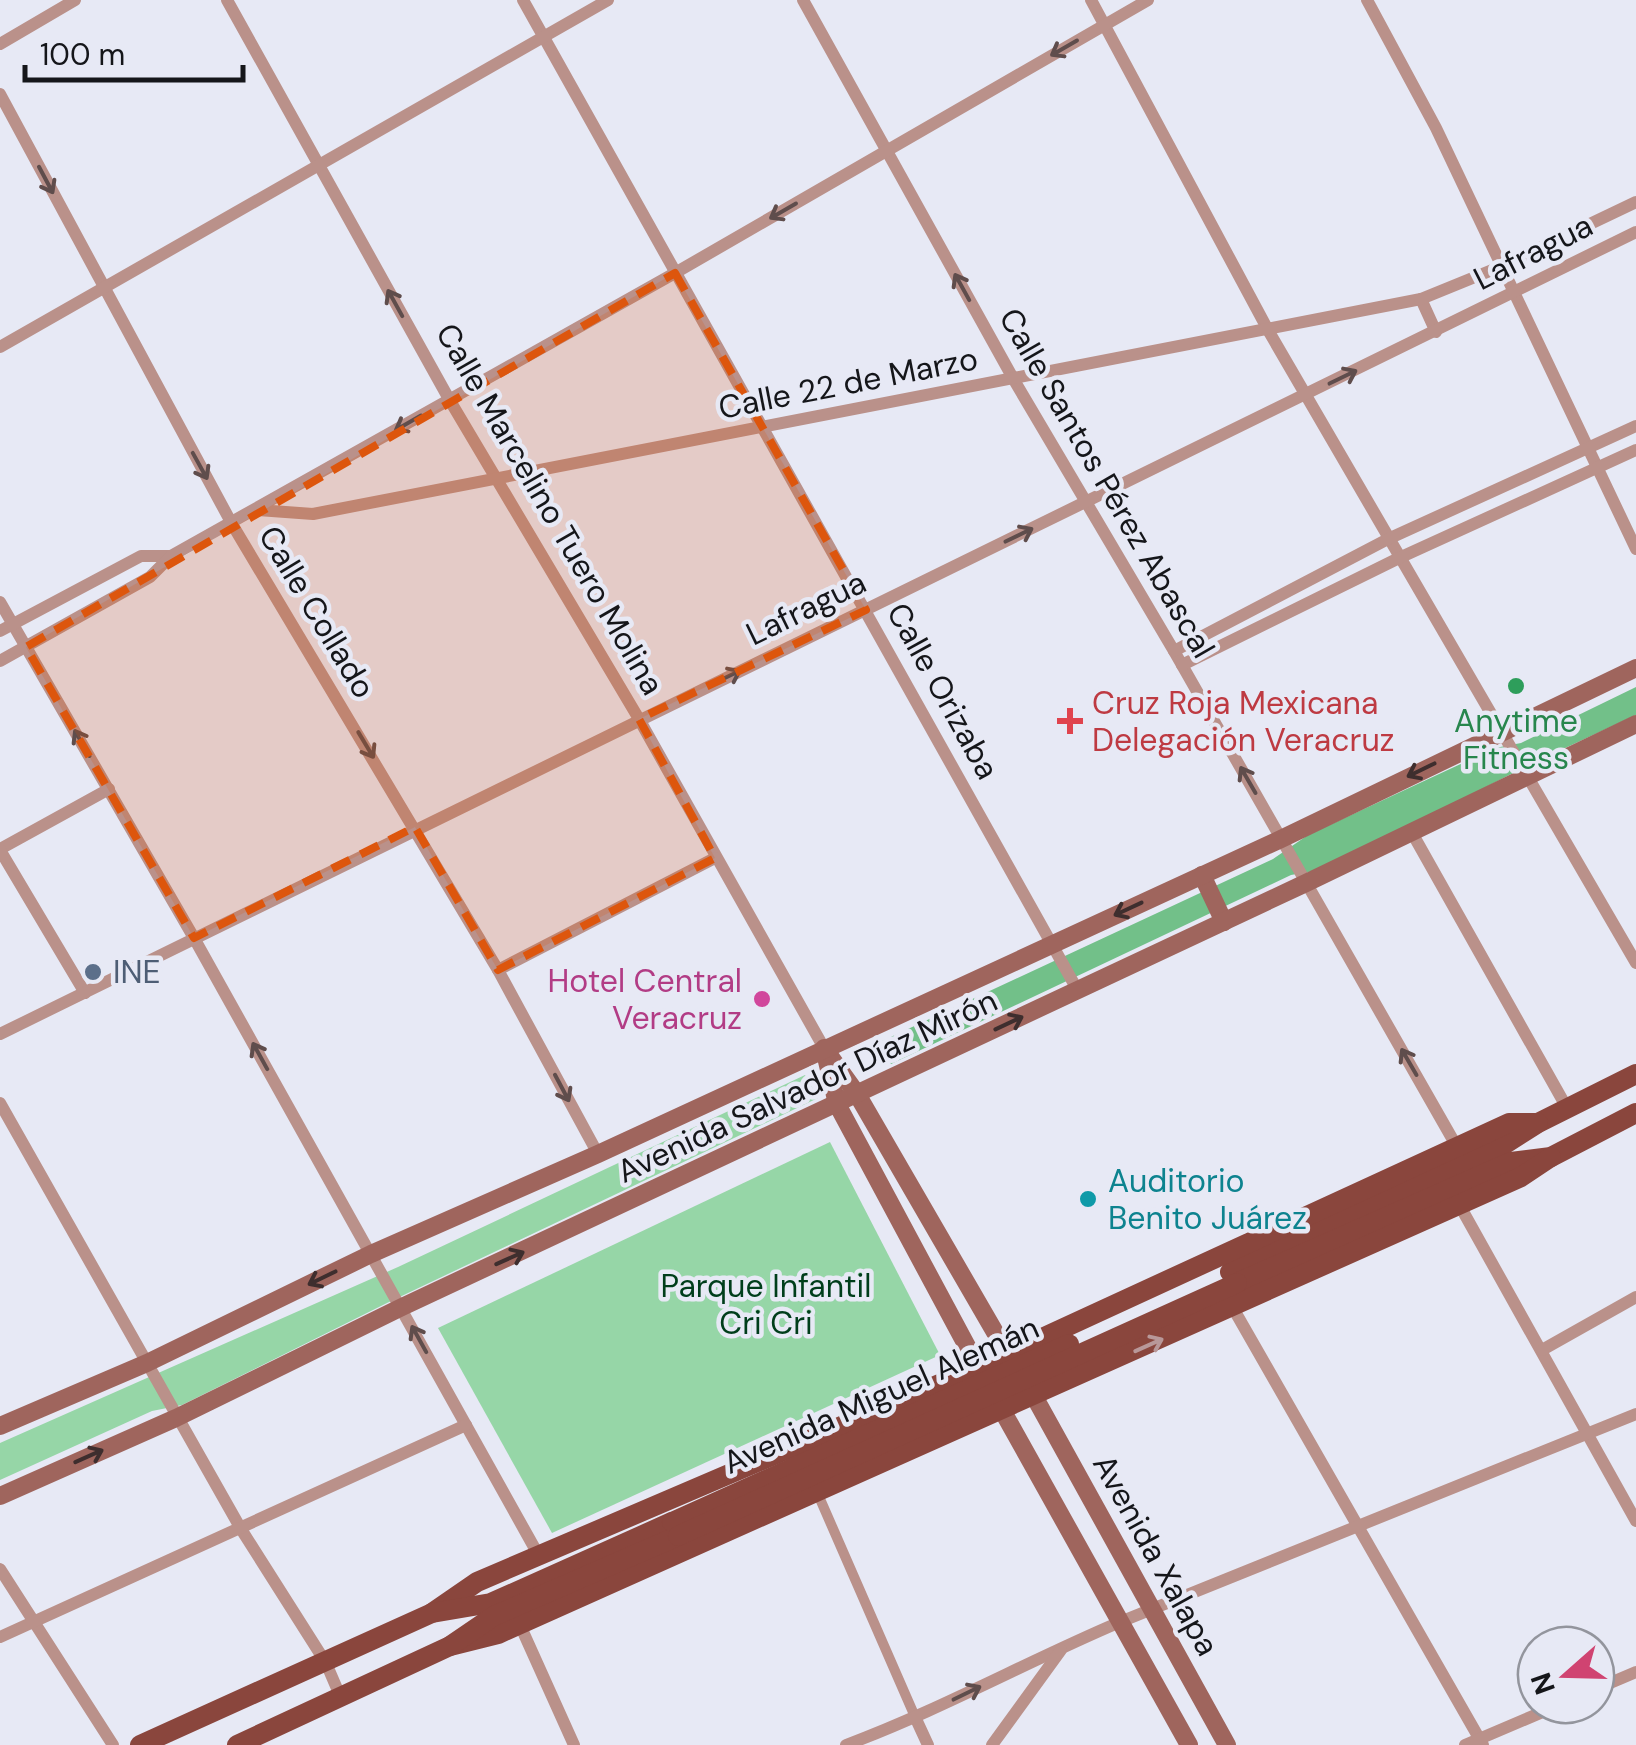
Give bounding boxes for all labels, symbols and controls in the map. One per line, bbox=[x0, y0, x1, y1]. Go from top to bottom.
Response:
scale bar bbox=[25, 20, 242, 82]
text: 100 m bbox=[40, 35, 125, 74]
one-way arrow bbox=[1049, 39, 1079, 59]
one-way arrow bbox=[36, 164, 56, 194]
one-way arrow bbox=[768, 202, 798, 222]
street label: Lafragua bbox=[1466, 204, 1600, 300]
one-way arrow bbox=[951, 273, 971, 302]
one-way arrow bbox=[385, 289, 405, 318]
street label: Calle Santos Pérez Abascal bbox=[989, 300, 1225, 666]
street label: Calle Marcelino Tuero Molina bbox=[426, 316, 674, 702]
street label: Calle 22 de Marzo bbox=[715, 337, 981, 429]
one-way arrow bbox=[1327, 367, 1357, 386]
one-way arrow bbox=[394, 413, 423, 433]
one-way arrow bbox=[191, 451, 211, 480]
street label: Calle Collado bbox=[249, 518, 385, 706]
one-way arrow bbox=[1003, 525, 1033, 544]
street label: Lafragua bbox=[739, 561, 873, 655]
street label: Calle Orizaba bbox=[877, 595, 1009, 787]
one-way arrow bbox=[711, 667, 741, 686]
marker: Anytime Fitness bbox=[1505, 675, 1527, 697]
place label: Cruz Roja Mexicana Delegación Veracruz bbox=[1092, 682, 1394, 761]
place label: Anytime Fitness bbox=[1454, 700, 1578, 779]
marker: Cruz Roja Mexicana Delegación Veracruz bbox=[1057, 708, 1083, 734]
one-way arrow bbox=[72, 729, 92, 758]
one-way arrow bbox=[356, 730, 376, 759]
one-way arrow bbox=[1407, 761, 1437, 780]
one-way arrow bbox=[1237, 766, 1257, 795]
one-way arrow bbox=[1113, 901, 1144, 919]
place label: INE bbox=[113, 951, 161, 993]
place label: Hotel Central Veracruz bbox=[548, 960, 742, 1039]
marker: INE bbox=[82, 961, 104, 983]
street label: Avenida Salvador Díaz Mirón bbox=[610, 979, 1004, 1193]
marker: Hotel Central Veracruz bbox=[751, 988, 773, 1010]
one-way arrow bbox=[993, 1012, 1023, 1031]
one-way arrow bbox=[250, 1042, 270, 1071]
one-way arrow bbox=[1398, 1048, 1418, 1077]
one-way arrow bbox=[553, 1073, 573, 1102]
place label: Auditorio Benito Juárez bbox=[1108, 1160, 1307, 1239]
marker: Auditorio Benito Juárez bbox=[1077, 1188, 1099, 1210]
one-way arrow bbox=[494, 1248, 525, 1266]
park label: Parque Infantil Cri Cri bbox=[661, 1265, 871, 1344]
one-way arrow bbox=[307, 1269, 337, 1288]
street label: Avenida Miguel Alemán bbox=[717, 1306, 1045, 1484]
one-way arrow bbox=[409, 1325, 429, 1355]
one-way arrow bbox=[1133, 1335, 1164, 1353]
one-way arrow bbox=[73, 1446, 104, 1464]
street label: Avenida Xalapa bbox=[1083, 1447, 1229, 1663]
north arrow bbox=[1516, 1625, 1616, 1725]
text: N bbox=[1522, 1667, 1564, 1699]
one-way arrow bbox=[952, 1683, 982, 1702]

